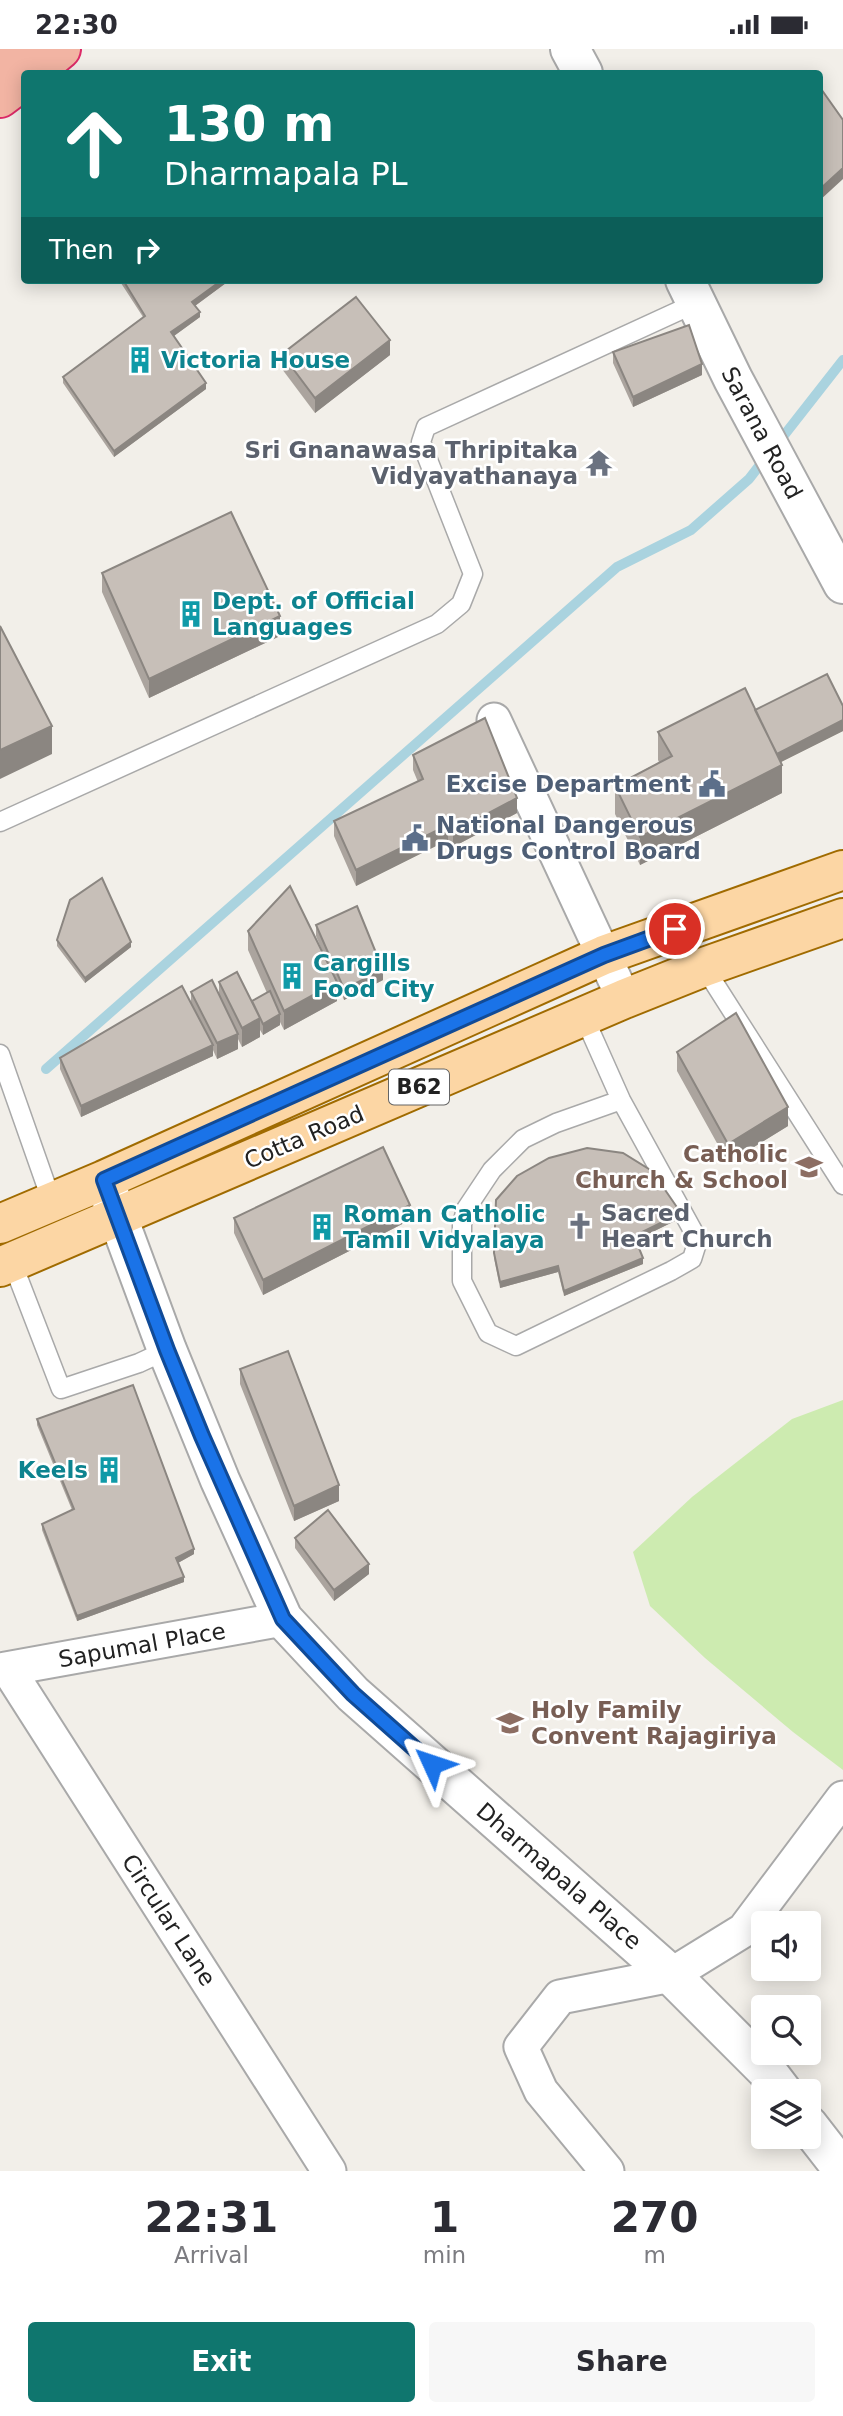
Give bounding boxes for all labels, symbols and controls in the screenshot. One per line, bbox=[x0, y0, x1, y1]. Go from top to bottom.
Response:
text: 22:30 bbox=[35, 10, 118, 40]
text: 130 m bbox=[164, 96, 334, 153]
icon: ahead bbox=[49, 98, 140, 189]
text: Dharmapala PL bbox=[164, 155, 408, 193]
icon: right bbox=[128, 231, 166, 269]
text: Then bbox=[49, 235, 114, 265]
building icon: Victoria House bbox=[125, 345, 155, 375]
place label: Victoria House bbox=[161, 347, 350, 373]
street label: Sarana Road bbox=[716, 362, 808, 504]
place label: Sri Gnanawasa Thripitaka Vidyayathanaya bbox=[245, 437, 578, 489]
temple icon: Sri Gnanawasa Thripitaka Vidyayathanaya bbox=[584, 448, 614, 478]
place label: Dept. of Official Languages bbox=[212, 588, 415, 640]
building icon: Dept. of Official Languages bbox=[176, 599, 206, 629]
public building icon: Excise Department bbox=[697, 769, 727, 799]
place label: Excise Department bbox=[446, 771, 691, 797]
place label: National Dangerous Drugs Control Board bbox=[436, 812, 701, 864]
public building icon: National Dangerous Drugs Control Board bbox=[400, 823, 430, 853]
pin bbox=[645, 899, 705, 959]
icon: arrive bbox=[656, 910, 694, 948]
place label: Cargills Food City bbox=[313, 950, 435, 1002]
building icon: Cargills Food City bbox=[277, 961, 307, 991]
road number: B62 bbox=[389, 1069, 449, 1105]
street label: Cotta Road bbox=[240, 1100, 368, 1174]
place label: Catholic Church & School bbox=[575, 1141, 788, 1193]
school or university icon: Catholic Church & School bbox=[794, 1152, 824, 1182]
place label: Sacred Heart Church bbox=[601, 1200, 773, 1252]
place label: Roman Catholic Tamil Vidyalaya bbox=[343, 1201, 545, 1253]
church icon: Sacred Heart Church bbox=[565, 1211, 595, 1241]
building icon: Roman Catholic Tamil Vidyalaya bbox=[307, 1212, 337, 1242]
building icon: Keels bbox=[94, 1455, 124, 1485]
place label: Keels bbox=[18, 1457, 88, 1483]
street label: Sapumal Place bbox=[56, 1618, 228, 1672]
place label: Holy Family Convent Rajagiriya bbox=[531, 1697, 777, 1749]
school or university icon: Holy Family Convent Rajagiriya bbox=[495, 1708, 525, 1738]
position arrow bbox=[395, 1727, 469, 1801]
street label: Dharmapala Place bbox=[471, 1797, 647, 1955]
street label: Circular Lane bbox=[117, 1849, 221, 1991]
map controls bbox=[751, 1911, 821, 2149]
button: sound bbox=[751, 1911, 821, 1981]
button: search bbox=[751, 1995, 821, 2065]
button: layers bbox=[751, 2079, 821, 2149]
text: 22:31 bbox=[145, 2193, 278, 2242]
text: 1 bbox=[430, 2193, 459, 2242]
text: 270 bbox=[611, 2193, 698, 2242]
text: Arrival bbox=[174, 2242, 249, 2268]
text: min bbox=[423, 2242, 466, 2268]
text: m bbox=[643, 2242, 666, 2268]
button: Exit bbox=[28, 2322, 415, 2402]
button: Share bbox=[429, 2322, 815, 2402]

